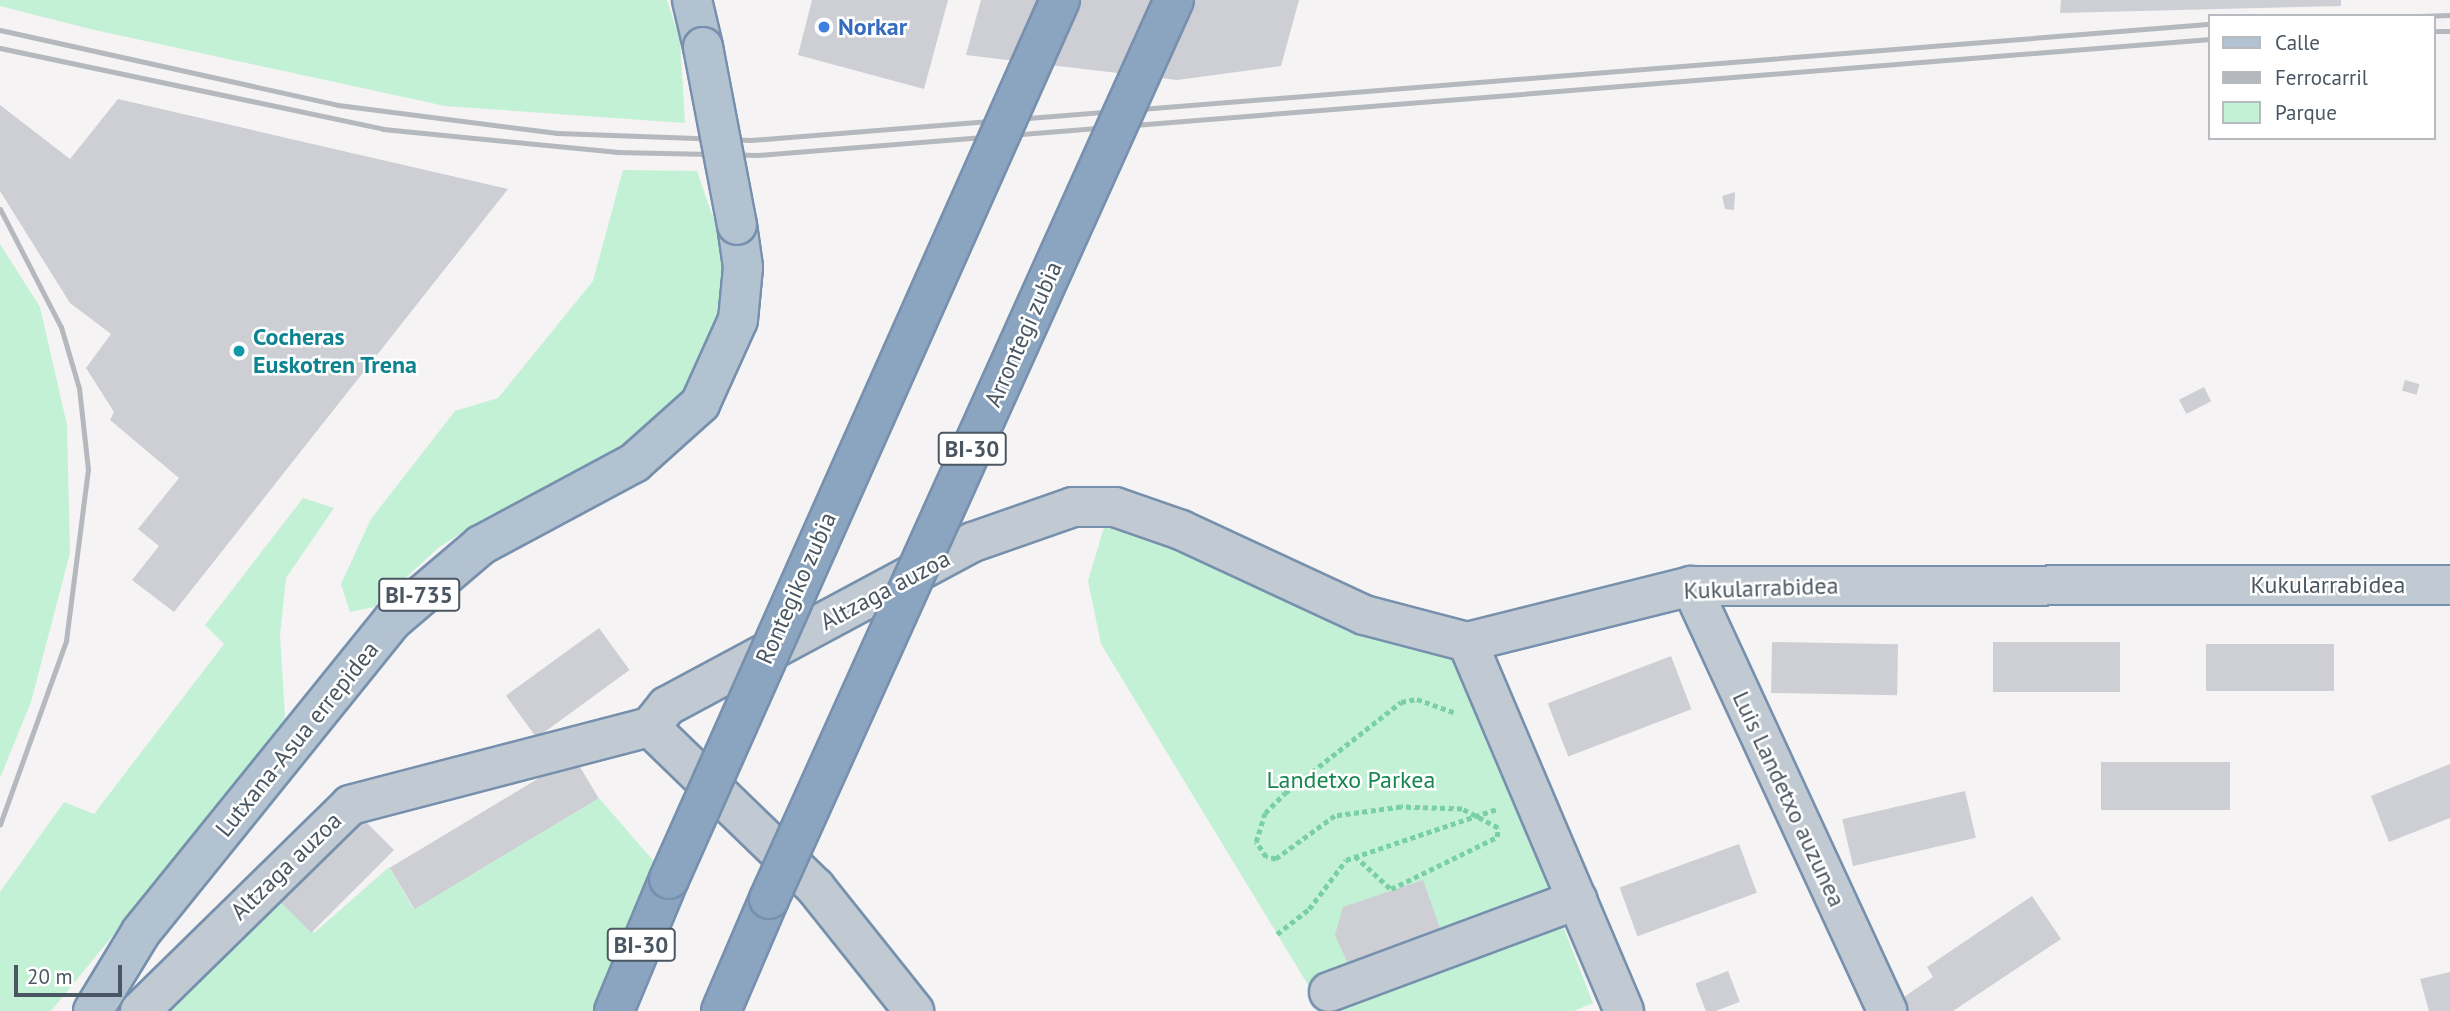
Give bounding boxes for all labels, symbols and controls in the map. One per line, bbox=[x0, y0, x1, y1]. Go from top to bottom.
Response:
place label: Norkar bbox=[838, 13, 907, 41]
legend bbox=[2208, 14, 2436, 140]
marker: Norkar bbox=[816, 19, 832, 35]
text: Calle bbox=[2275, 29, 2320, 56]
text: Ferrocarril bbox=[2275, 64, 2368, 91]
text: Parque bbox=[2275, 99, 2337, 126]
street label: Arrontegi zubia bbox=[978, 257, 1068, 411]
place label: Cocheras Euskotren Trena bbox=[253, 323, 418, 379]
marker: Cocheras Euskotren Trena bbox=[231, 343, 247, 359]
road number: BI-30 bbox=[937, 430, 1007, 468]
street label: Rontegiko zubia bbox=[750, 507, 842, 669]
street label: Altzaga auzoa bbox=[815, 544, 955, 636]
street label: Kukularrabidea bbox=[1683, 571, 1839, 605]
street label: Kukularrabidea bbox=[2251, 571, 2405, 599]
road number: BI-735 bbox=[377, 576, 461, 614]
street label: Lutxana-Asua errepidea bbox=[209, 635, 385, 843]
street label: Luis Landetxo auzunea bbox=[1726, 687, 1852, 911]
park label: Landetxo Parkea bbox=[1267, 766, 1435, 794]
street label: Altzaga auzoa bbox=[225, 806, 347, 926]
road number: BI-30 bbox=[606, 926, 676, 964]
scale bar bbox=[18, 951, 126, 995]
text: 20 m bbox=[27, 963, 73, 990]

